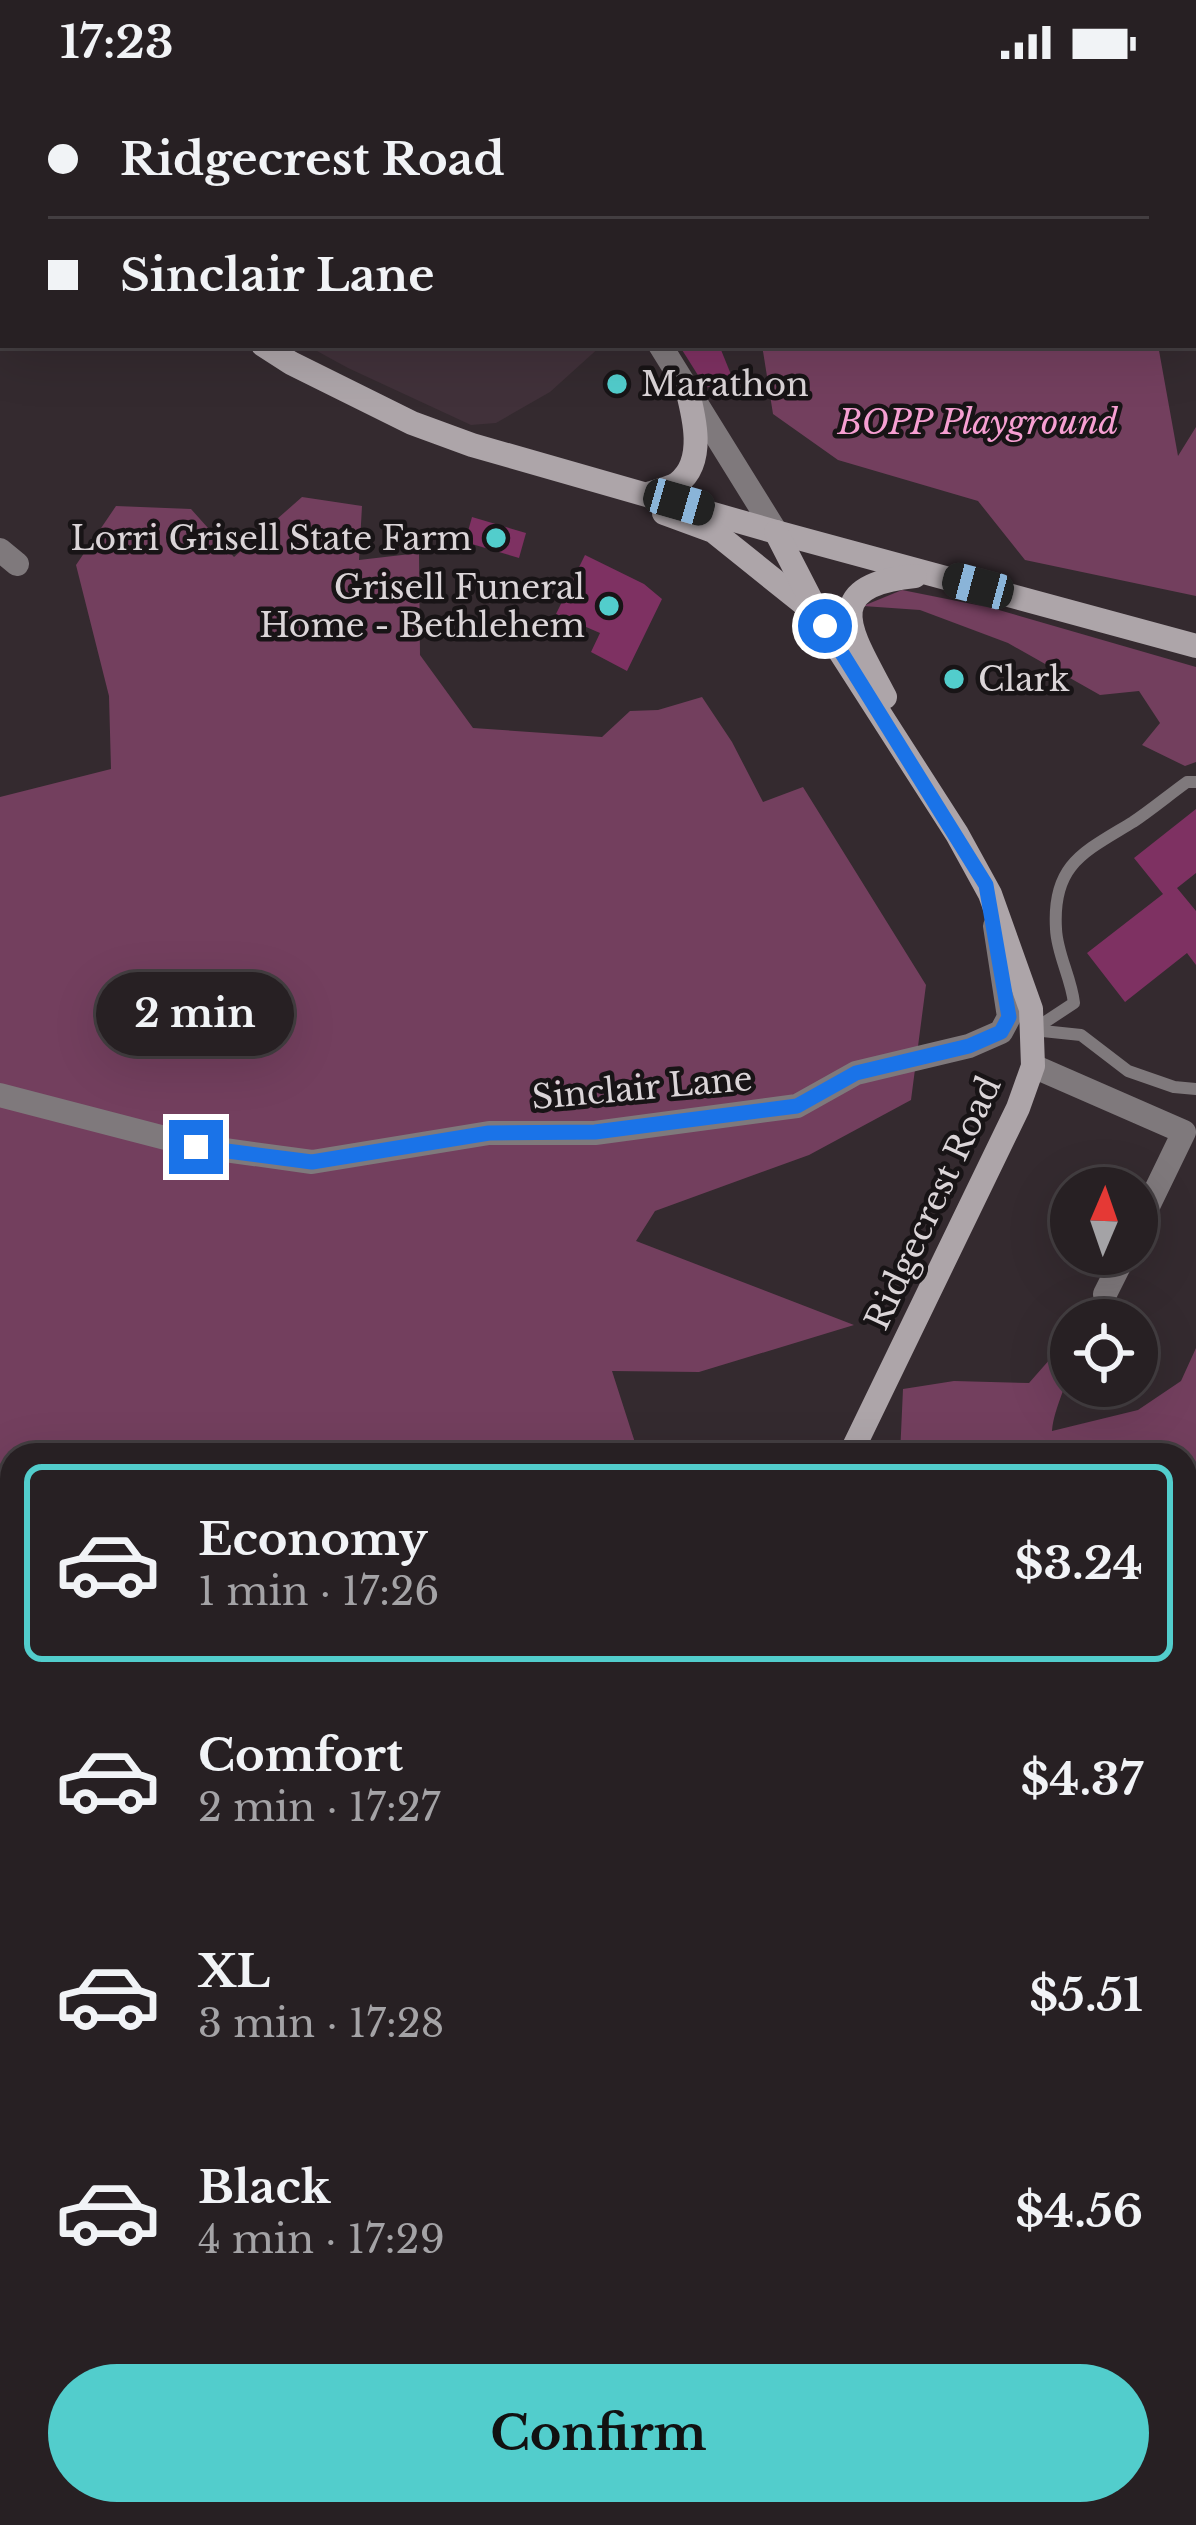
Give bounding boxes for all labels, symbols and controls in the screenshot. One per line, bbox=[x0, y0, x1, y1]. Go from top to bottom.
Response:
text: 17:23 bbox=[60, 14, 174, 70]
text: Ridgecrest Road bbox=[120, 131, 505, 187]
text: Sinclair Lane bbox=[120, 247, 435, 303]
place label: Marathon bbox=[641, 364, 809, 405]
marker: Marathon bbox=[604, 371, 630, 397]
park label: BOPP Playground bbox=[837, 402, 1119, 443]
car bbox=[639, 475, 719, 529]
place label: Lorri Grisell State Farm bbox=[71, 518, 472, 559]
marker: Lorri Grisell State Farm bbox=[483, 525, 509, 551]
car bbox=[939, 559, 1017, 613]
place label: Grisell Funeral Home - Bethlehem bbox=[259, 567, 585, 646]
marker: Grisell Funeral Home - Bethlehem bbox=[596, 593, 622, 619]
route start bbox=[798, 599, 852, 653]
place label: Clark bbox=[978, 659, 1070, 700]
marker: Clark bbox=[941, 666, 967, 692]
callout: 2 min bbox=[97, 973, 295, 1057]
text: 2 min bbox=[134, 989, 256, 1038]
street label: Sinclair Lane bbox=[530, 1058, 754, 1118]
street label: Ridgecrest Road bbox=[856, 1070, 1010, 1336]
route end bbox=[169, 1120, 223, 1174]
north arrow bbox=[1050, 1167, 1158, 1275]
map controls bbox=[1050, 1167, 1158, 1407]
button: locate bbox=[1050, 1299, 1158, 1407]
icon: car bbox=[54, 1509, 162, 1617]
text: Economy bbox=[198, 1511, 428, 1567]
text: $3.24 bbox=[1014, 1535, 1143, 1591]
text: 1 min · 17:26 bbox=[198, 1567, 439, 1616]
icon: car bbox=[54, 1725, 162, 1833]
text: Comfort bbox=[198, 1727, 403, 1783]
text: $4.37 bbox=[1021, 1751, 1143, 1807]
text: 2 min · 17:27 bbox=[198, 1783, 440, 1832]
icon: car bbox=[54, 1941, 162, 2049]
text: XL bbox=[198, 1943, 270, 1999]
text: $5.51 bbox=[1029, 1967, 1143, 2023]
text: 3 min · 17:28 bbox=[198, 1999, 444, 2048]
icon: car bbox=[54, 2157, 162, 2265]
text: Black bbox=[198, 2159, 331, 2215]
text: $4.56 bbox=[1015, 2183, 1143, 2239]
text: 4 min · 17:29 bbox=[198, 2215, 445, 2264]
button: Confirm bbox=[48, 2364, 1149, 2502]

